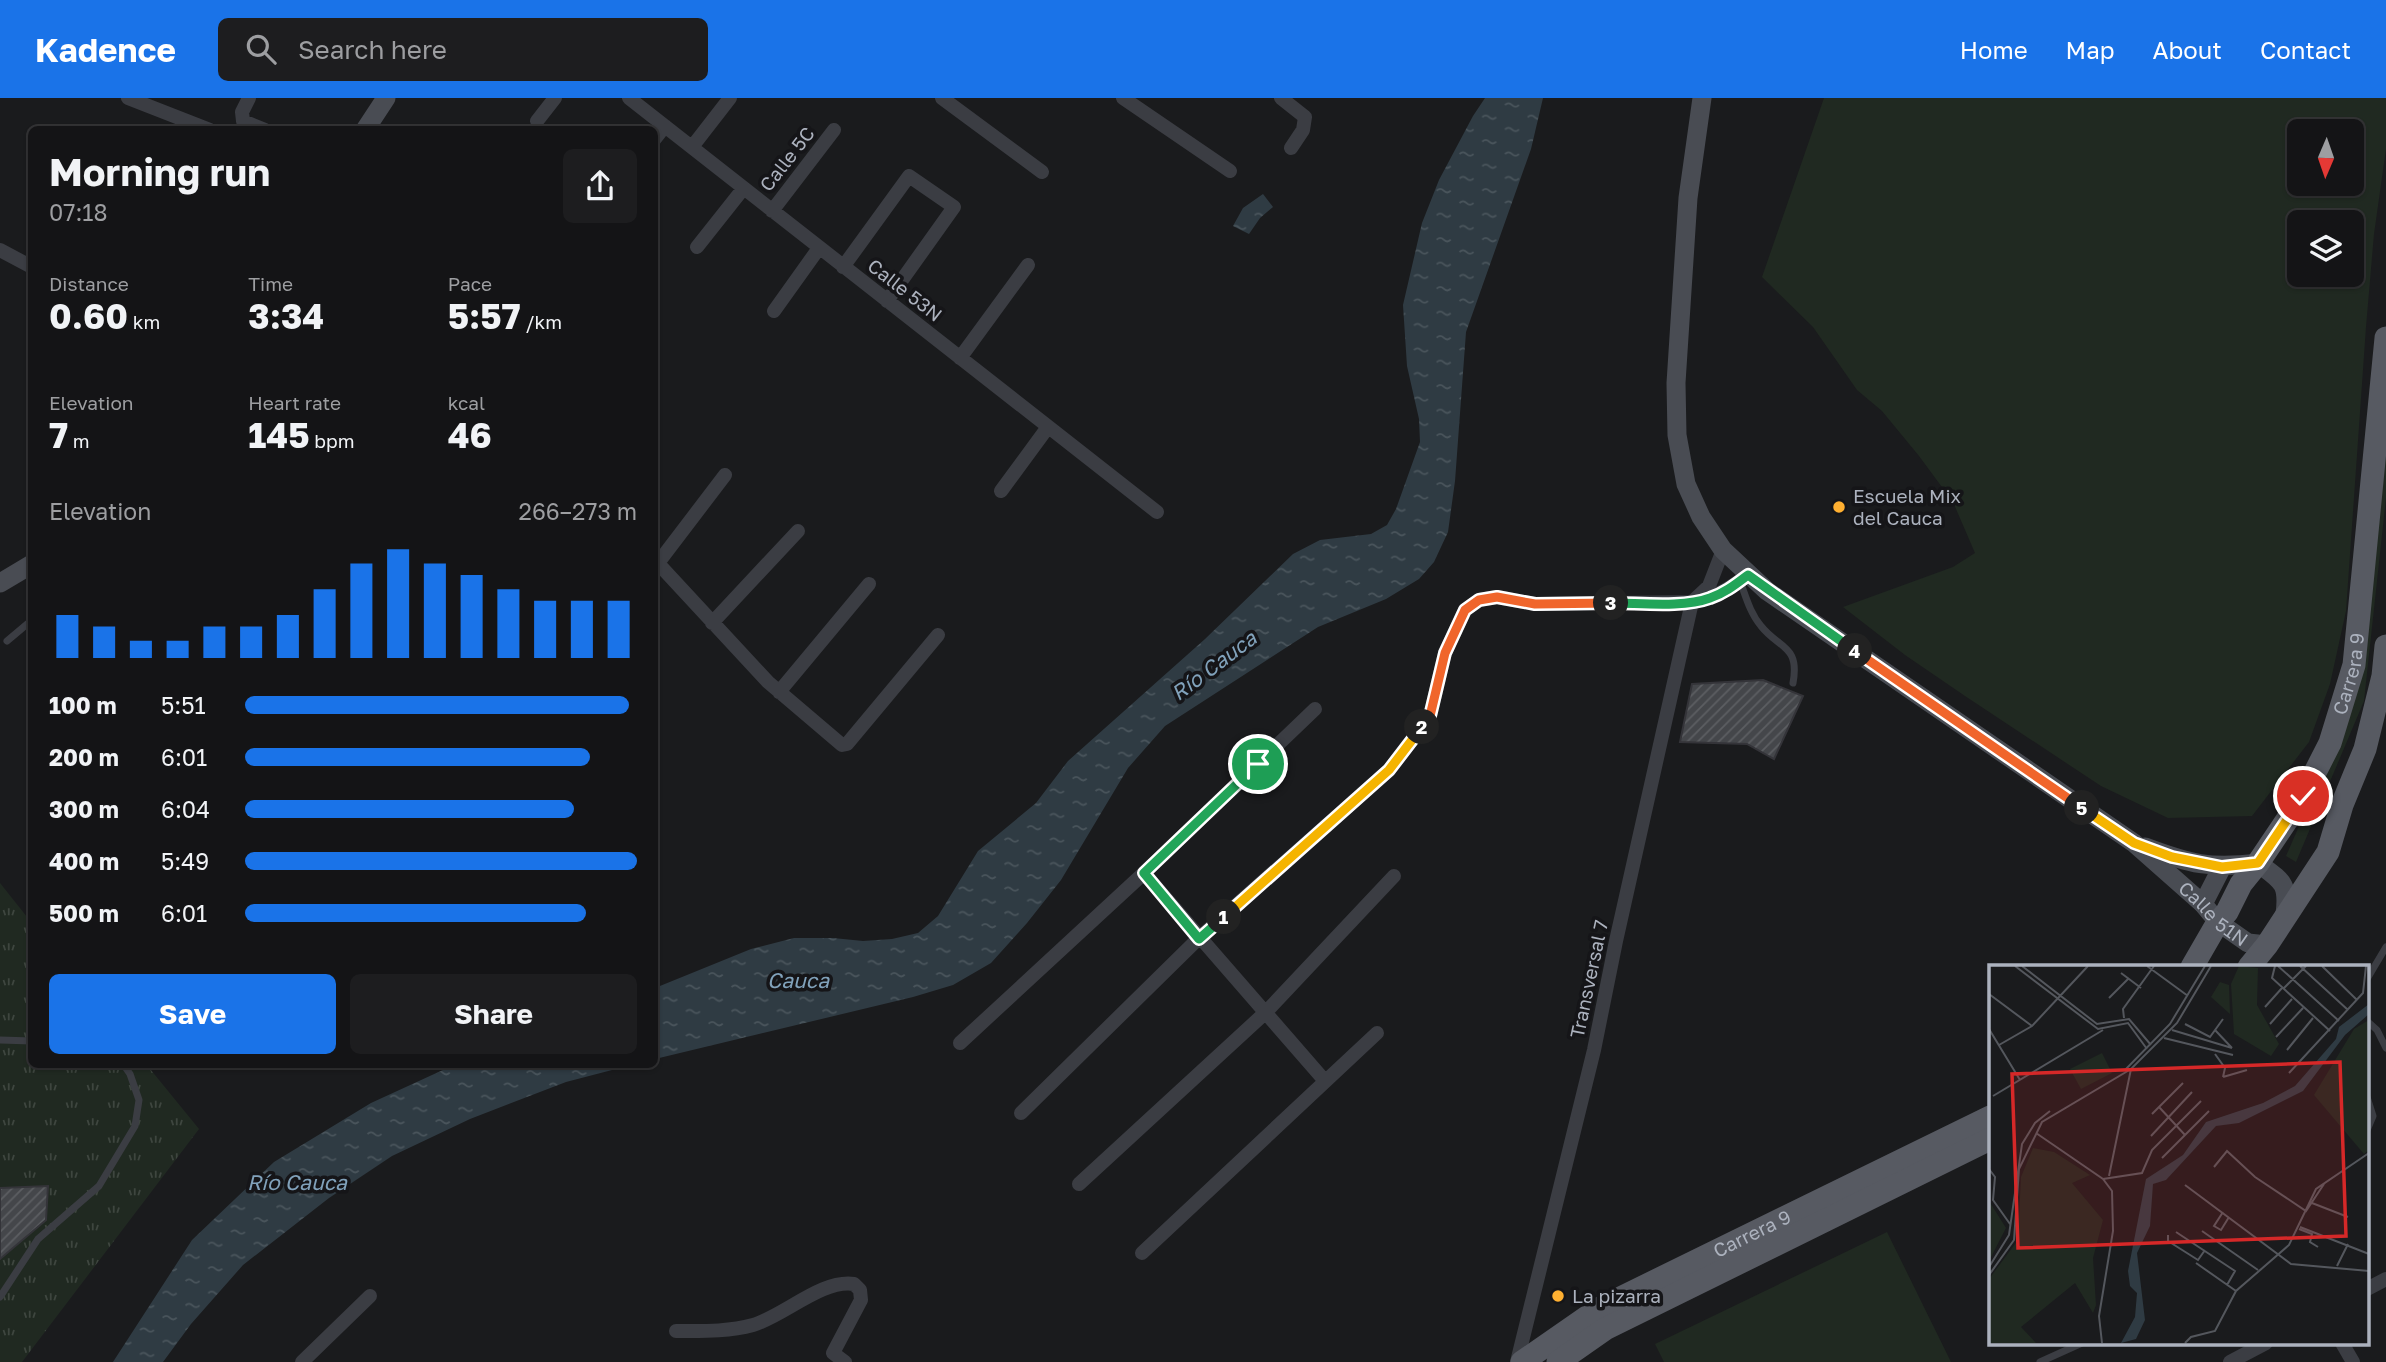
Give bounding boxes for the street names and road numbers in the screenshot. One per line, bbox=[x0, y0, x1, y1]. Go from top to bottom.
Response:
street label: Calle 5C bbox=[754, 122, 819, 195]
street label: Calle 53N bbox=[864, 253, 947, 326]
street label: Carrera 9 bbox=[2327, 632, 2368, 717]
street label: Calle 51N bbox=[2174, 876, 2253, 951]
street label: Transversal 7 bbox=[1565, 918, 1612, 1040]
street label: Carrera 9 bbox=[1709, 1204, 1794, 1262]

